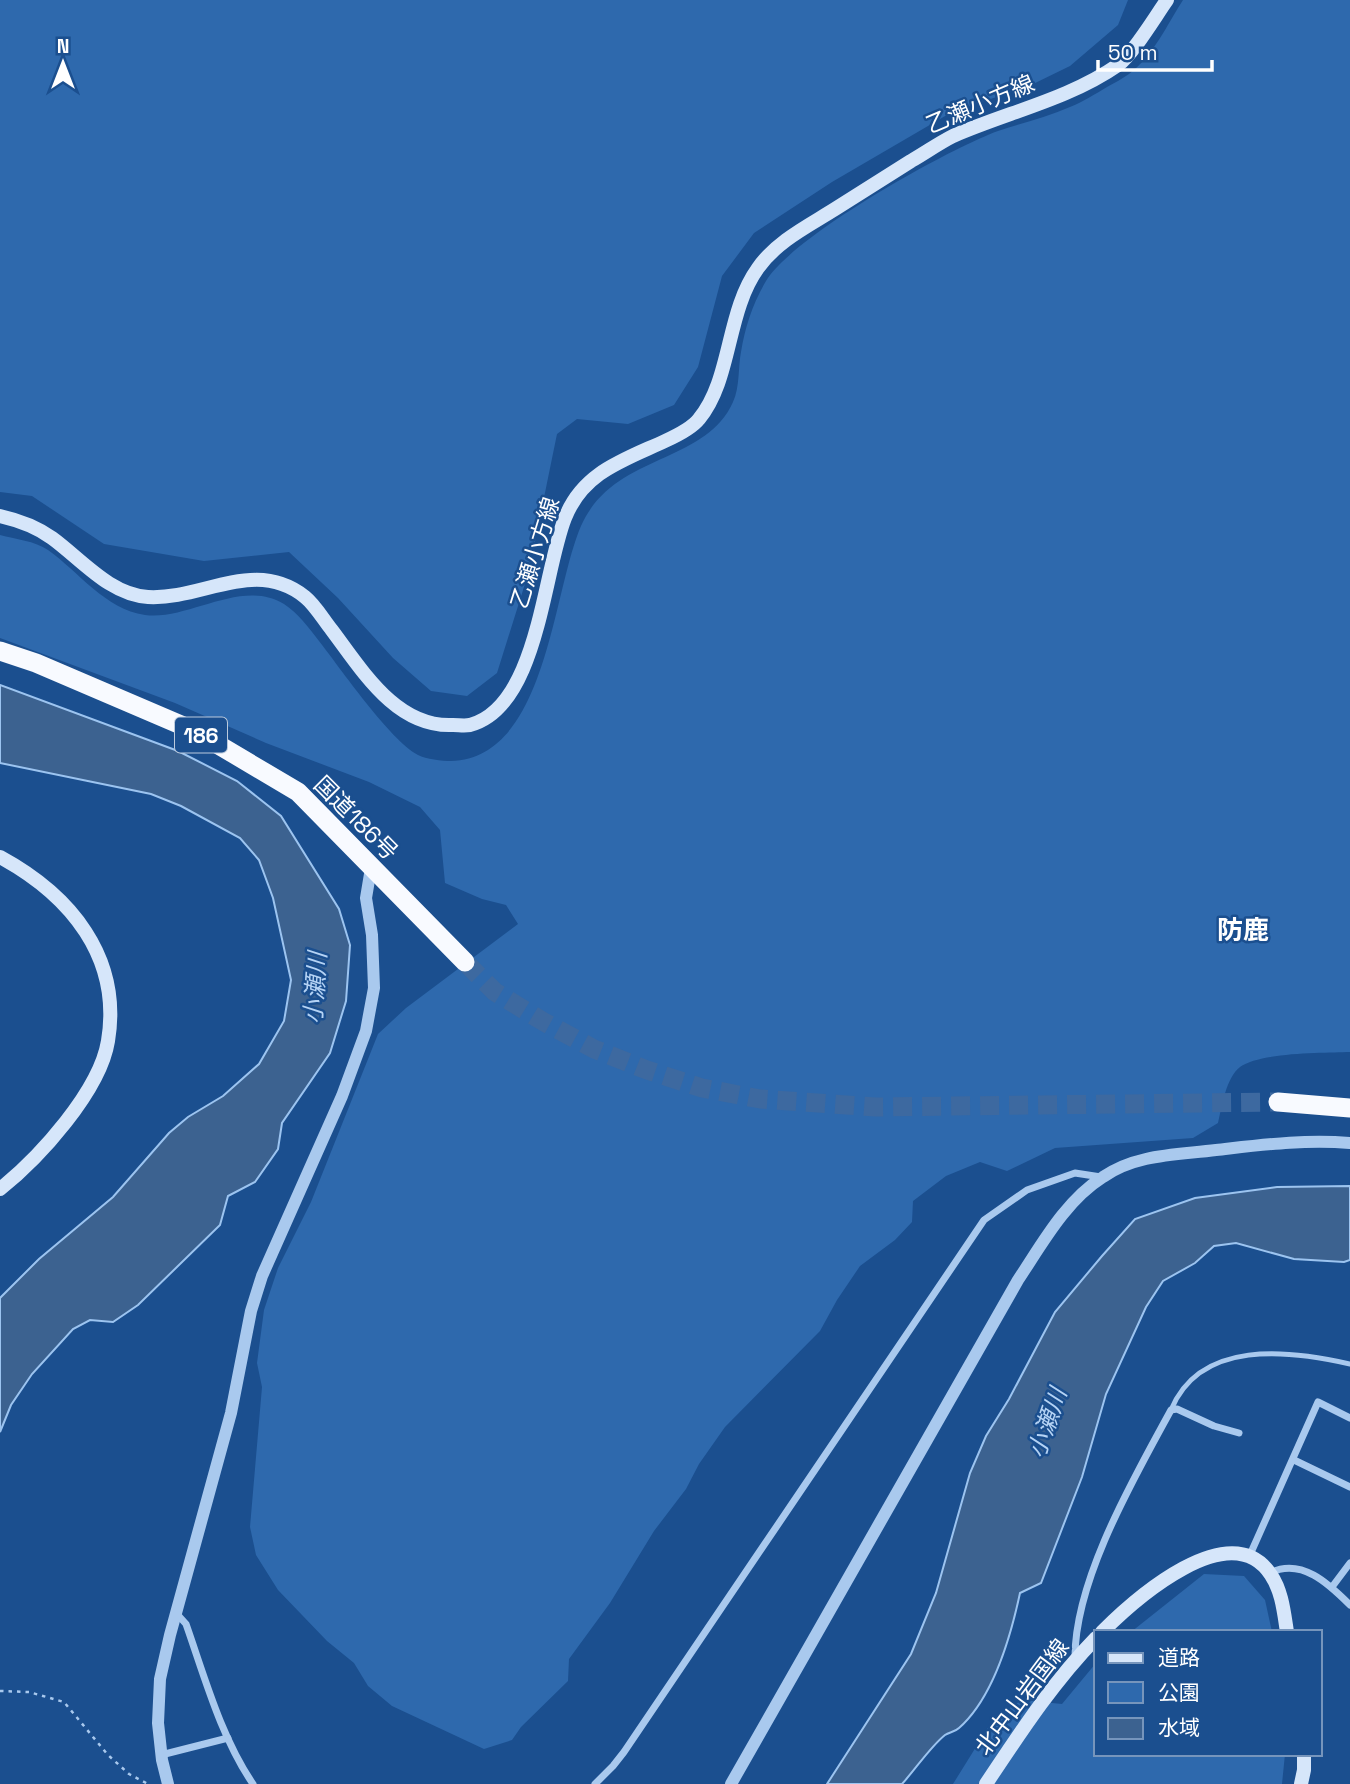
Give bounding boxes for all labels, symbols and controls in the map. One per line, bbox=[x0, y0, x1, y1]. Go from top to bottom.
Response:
north arrow bbox=[28, 28, 98, 98]
scale bar bbox=[1098, 28, 1212, 72]
text: N bbox=[57, 34, 69, 59]
text: 50 m bbox=[1108, 39, 1158, 66]
street label: 乙瀬小方線 bbox=[921, 68, 1039, 140]
street label: 乙瀬小方線 bbox=[504, 494, 566, 612]
road number: 186 bbox=[175, 718, 227, 752]
street label: 国道186号 bbox=[308, 770, 404, 866]
district label: 防鹿 bbox=[1217, 913, 1269, 947]
water label: 小瀬川 bbox=[297, 948, 333, 1025]
water label: 小瀬川 bbox=[1021, 1381, 1074, 1462]
legend bbox=[1094, 1630, 1322, 1756]
street label: 北中山岩国線 bbox=[968, 1633, 1076, 1761]
text: 道路 bbox=[1158, 1644, 1200, 1671]
text: 公園 bbox=[1158, 1679, 1200, 1706]
text: 水域 bbox=[1158, 1714, 1200, 1741]

